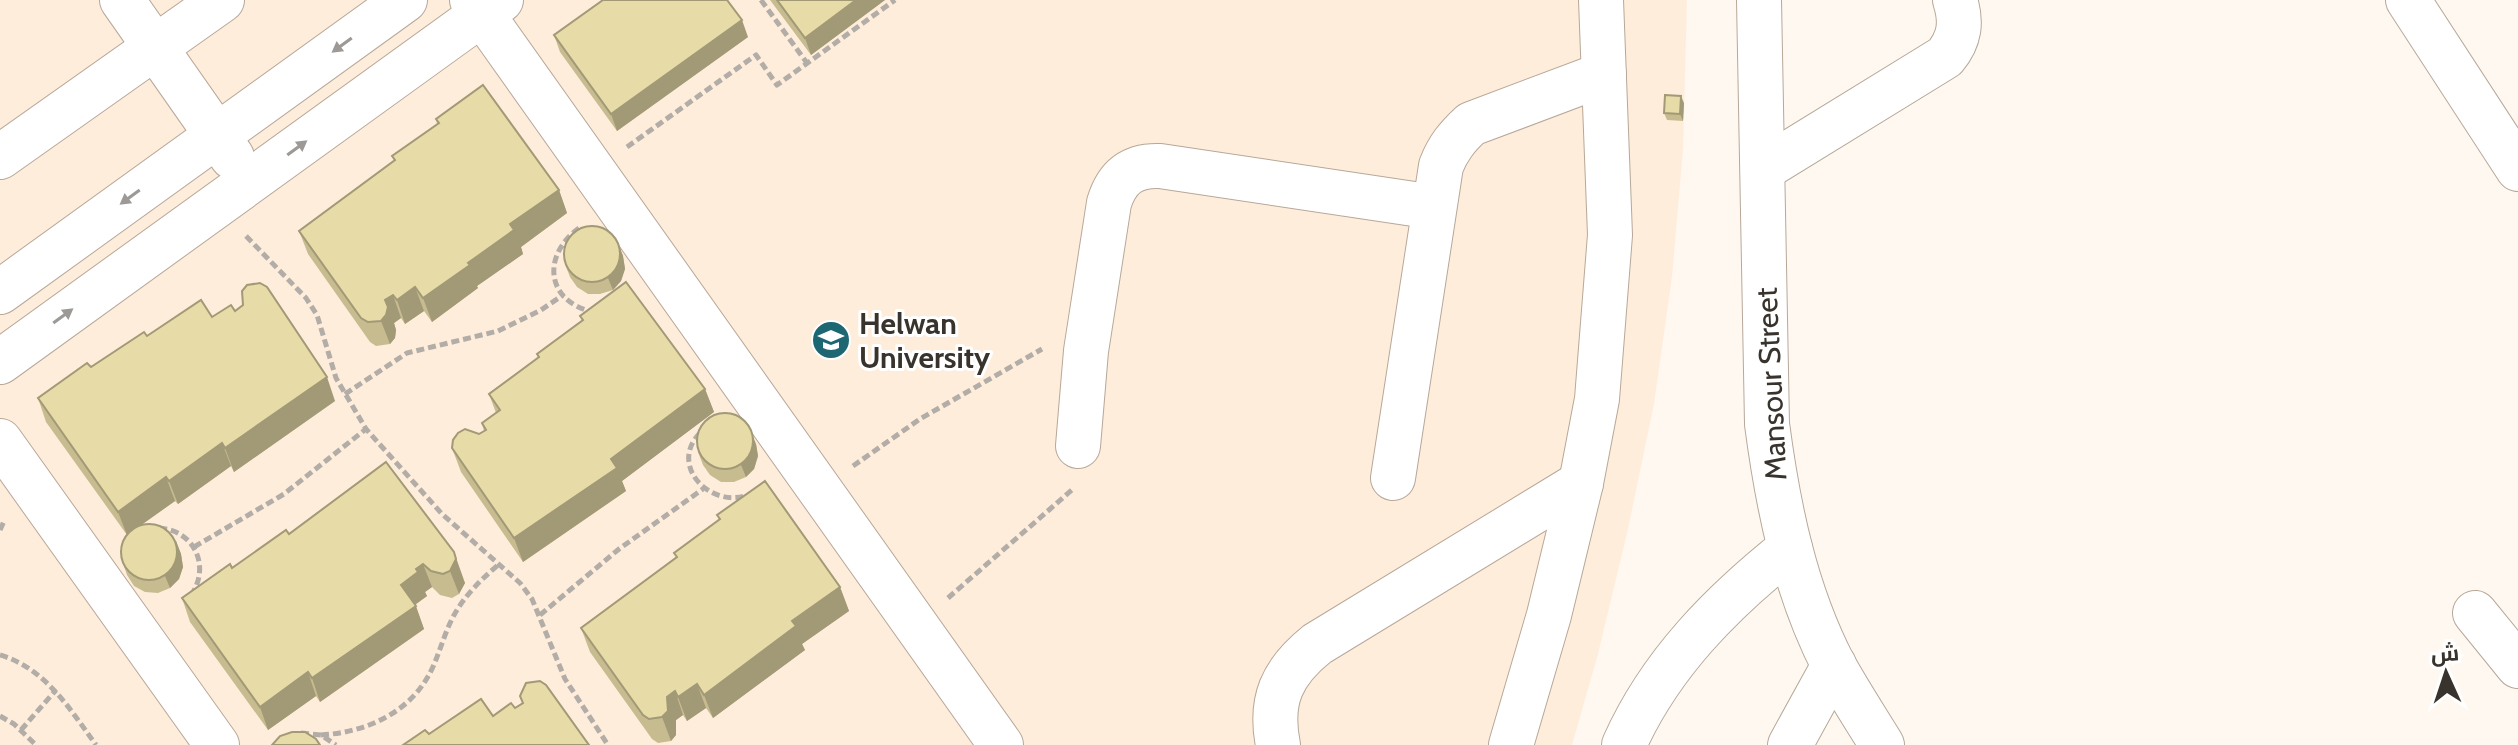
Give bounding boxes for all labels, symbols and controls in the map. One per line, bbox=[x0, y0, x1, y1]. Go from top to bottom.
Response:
one-way arrow bbox=[331, 37, 352, 52]
one-way arrow bbox=[287, 140, 307, 156]
one-way arrow bbox=[120, 189, 141, 204]
street label: Mansour Street bbox=[1747, 287, 1795, 481]
place label: Helwan University bbox=[859, 305, 991, 376]
one-way arrow bbox=[53, 309, 74, 324]
school or university icon: Helwan University bbox=[810, 319, 852, 361]
north arrow bbox=[2406, 633, 2486, 713]
text: ش bbox=[2430, 639, 2460, 668]

